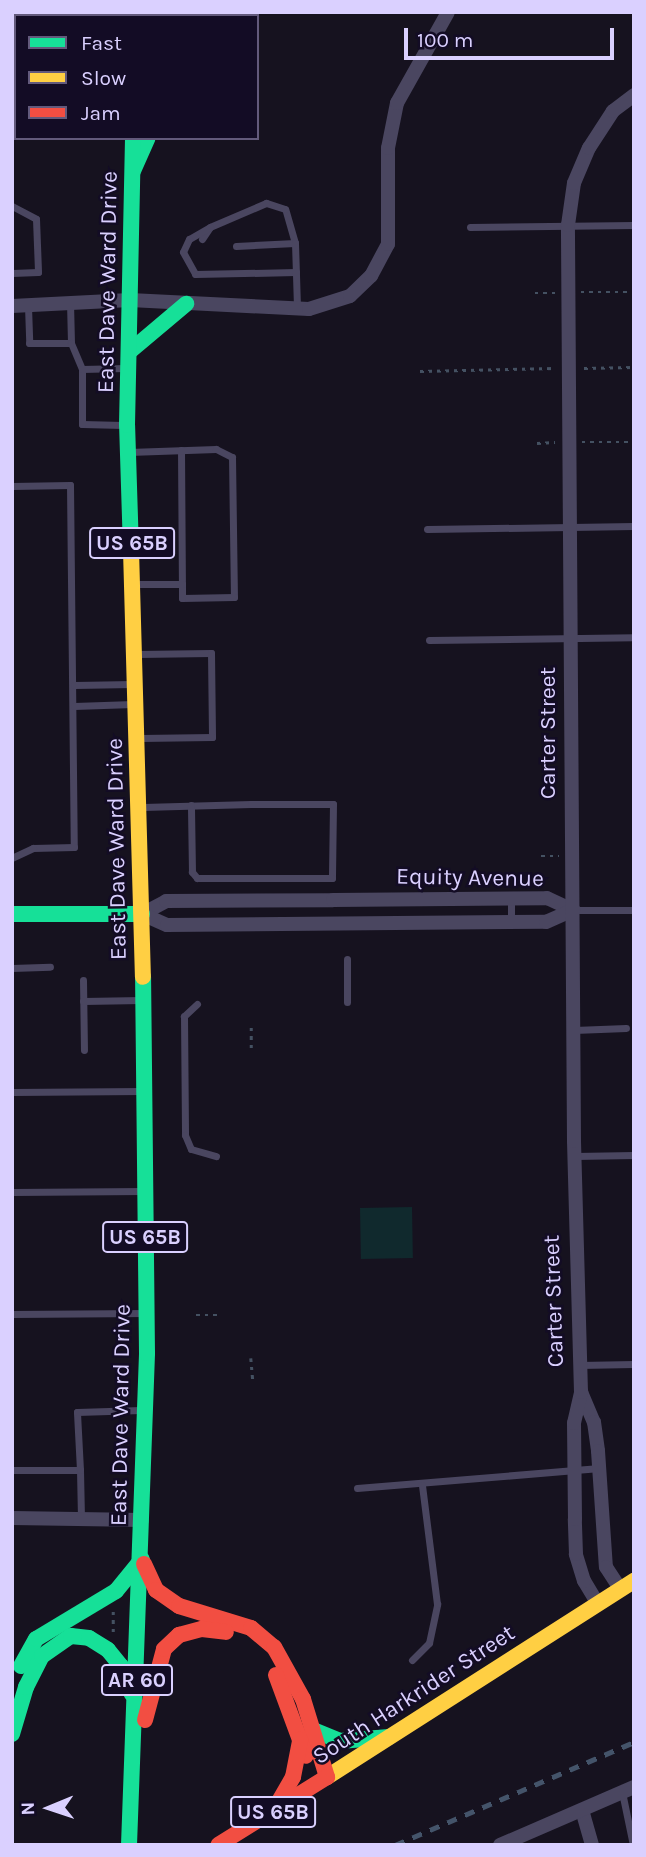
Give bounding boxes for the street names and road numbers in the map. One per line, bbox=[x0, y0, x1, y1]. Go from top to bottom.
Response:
street label: East Dave Ward Drive bbox=[92, 171, 124, 393]
road number: US 65B bbox=[88, 526, 176, 560]
street label: Carter Street bbox=[534, 667, 562, 799]
street label: East Dave Ward Drive bbox=[101, 738, 133, 960]
street label: Equity Avenue bbox=[396, 863, 544, 893]
road number: US 65B bbox=[101, 1220, 189, 1254]
street label: Carter Street bbox=[538, 1234, 570, 1368]
street label: East Dave Ward Drive bbox=[105, 1304, 137, 1526]
street label: South Harkrider Street bbox=[308, 1619, 520, 1771]
road number: AR 60 bbox=[100, 1662, 174, 1698]
road number: US 65B bbox=[229, 1794, 317, 1829]

